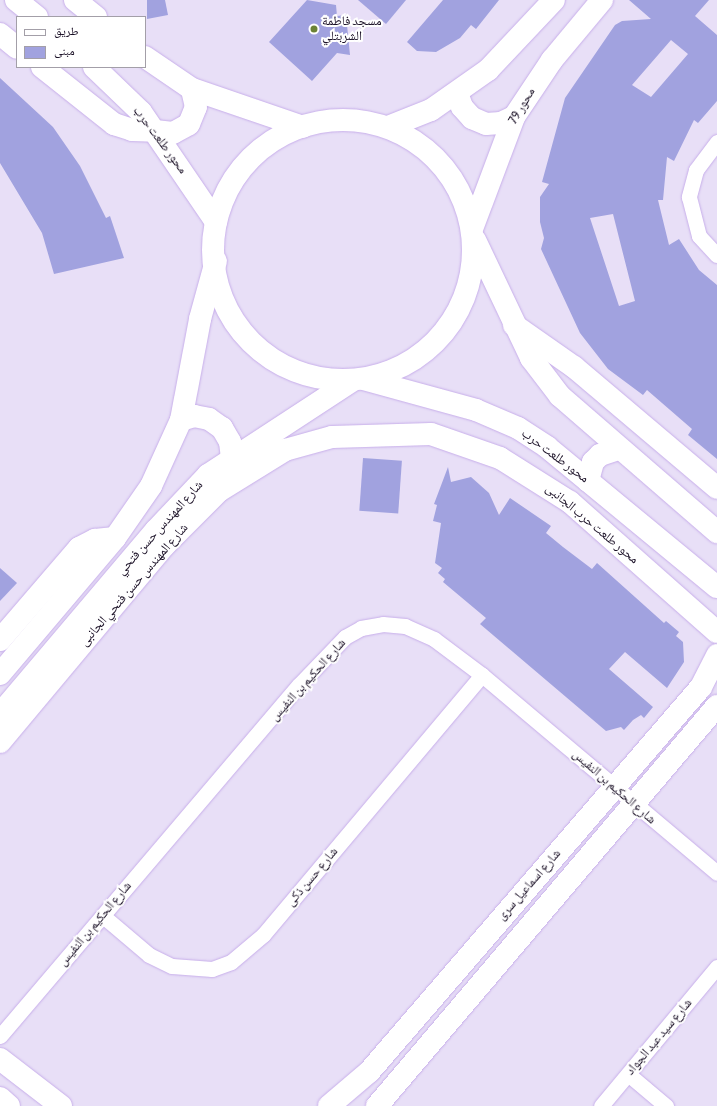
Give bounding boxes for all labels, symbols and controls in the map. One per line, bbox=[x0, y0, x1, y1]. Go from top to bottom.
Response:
place label: مسجد فاطمة الشربتلي bbox=[322, 14, 382, 45]
legend bbox=[16, 16, 146, 68]
text: طريق bbox=[54, 24, 79, 38]
marker: مسجد فاطمة الشربتلي bbox=[309, 24, 319, 34]
text: مبنى bbox=[54, 44, 75, 58]
street label: محور 79 bbox=[505, 85, 539, 127]
street label: محور طلعت حرب bbox=[130, 103, 190, 177]
street label: محور طلعت حرب bbox=[518, 426, 592, 486]
street label: شارع المهندس حسن فتحي bbox=[114, 478, 206, 578]
street label: محور طلعت حرب الجانبى bbox=[542, 481, 642, 567]
street label: شارع المهندس حسن فتحي الجانبى bbox=[76, 520, 192, 650]
street label: شارع الحكيم بن النفيس bbox=[267, 635, 349, 725]
street label: شارع الحكيم بن النفيس bbox=[569, 746, 659, 828]
street label: شارع حسن ذكى bbox=[283, 844, 341, 910]
street label: شارع اسماعيل سرى bbox=[494, 846, 564, 924]
street label: شارع الحكيم بن النفيس bbox=[55, 878, 135, 970]
street label: شارع سيد عبد الجواد bbox=[622, 996, 696, 1078]

